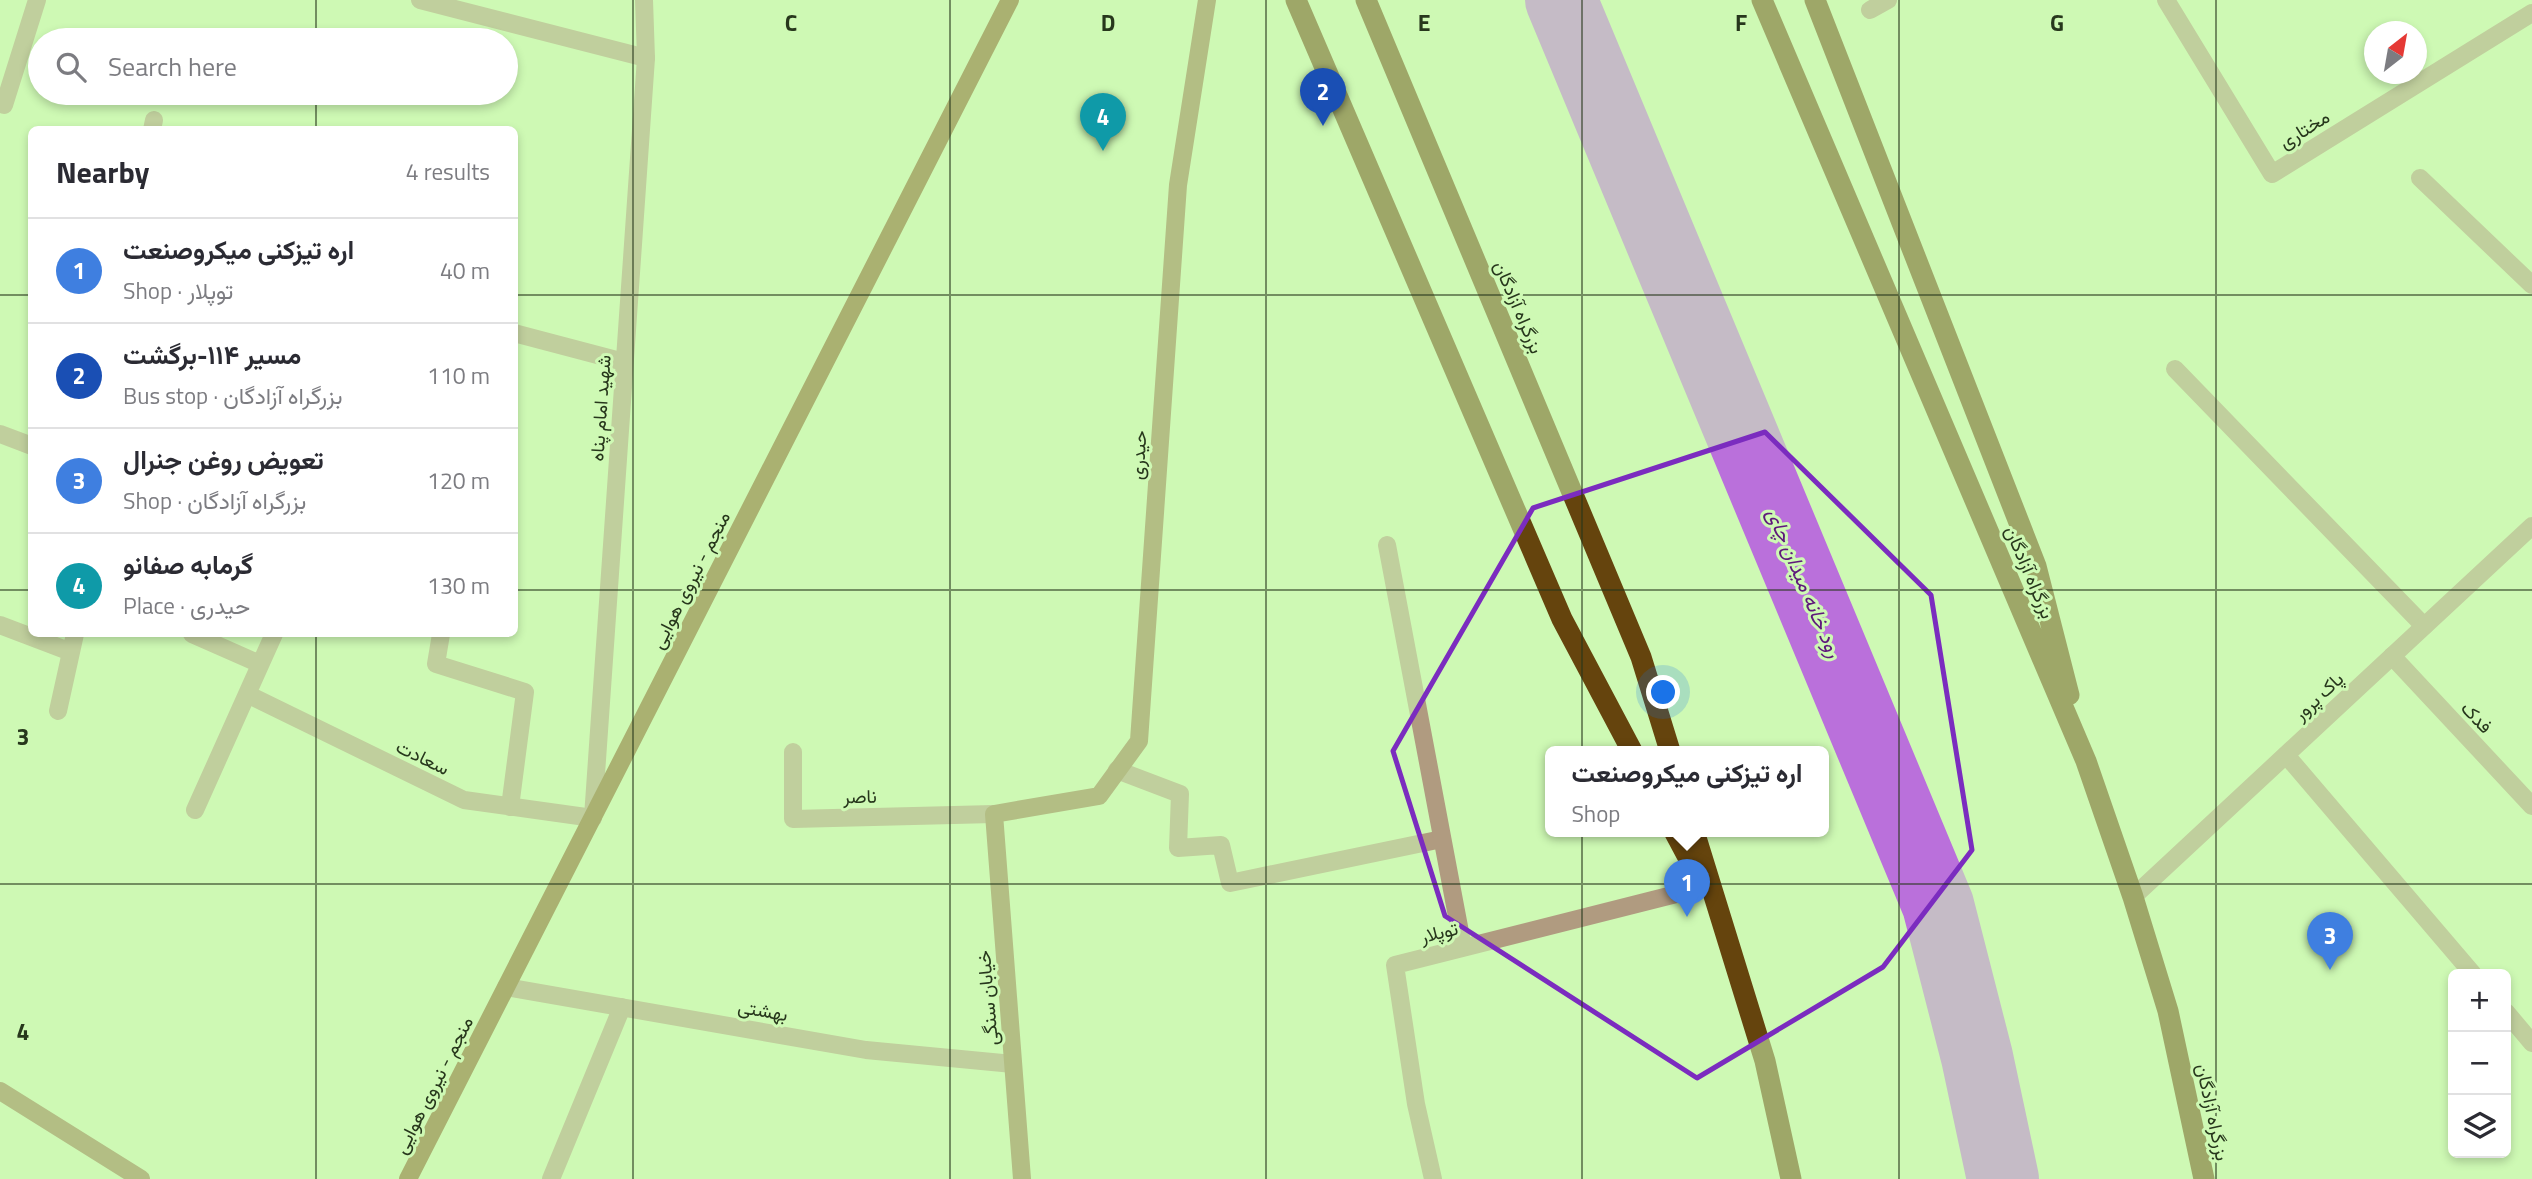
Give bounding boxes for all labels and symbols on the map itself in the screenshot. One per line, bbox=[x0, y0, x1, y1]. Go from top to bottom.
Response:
text: C bbox=[785, 5, 797, 40]
text: D bbox=[1101, 5, 1115, 40]
text: E bbox=[1418, 5, 1430, 40]
text: F bbox=[1735, 5, 1747, 40]
text: G bbox=[2050, 5, 2064, 40]
north arrow bbox=[2364, 21, 2427, 84]
pin: 2 bbox=[1300, 68, 1346, 126]
pin: 4 bbox=[1080, 93, 1126, 151]
street label: مختاری bbox=[2273, 102, 2335, 156]
street label: بزرگراه آزادگان bbox=[1487, 256, 1552, 358]
street label: شهید امام پناه bbox=[581, 354, 618, 462]
street label: حیدری bbox=[1121, 429, 1154, 481]
water label: رود خانه میدان چای bbox=[1759, 503, 1851, 663]
street label: منجم - نیروی هوایی bbox=[642, 506, 737, 654]
street label: بزرگراه آزادگان bbox=[1998, 521, 2063, 623]
street label: پاک پرور bbox=[2285, 664, 2350, 727]
your location bbox=[1646, 675, 1680, 709]
street label: فدک bbox=[2455, 694, 2500, 739]
text: 3 bbox=[17, 719, 29, 754]
street label: سعادت bbox=[391, 731, 455, 782]
street label: ناصر bbox=[842, 781, 877, 810]
pin: 1 bbox=[1664, 859, 1710, 917]
pin: 3 bbox=[2307, 912, 2353, 970]
street label: توپلار bbox=[1416, 913, 1461, 950]
street label: خیابان سنگی bbox=[968, 949, 1005, 1047]
street label: بهشتی bbox=[736, 991, 790, 1028]
street label: منجم - نیروی هوایی bbox=[385, 1011, 480, 1159]
text: 4 bbox=[17, 1014, 29, 1049]
street label: بزرگراه آزادگان bbox=[2189, 1061, 2238, 1163]

